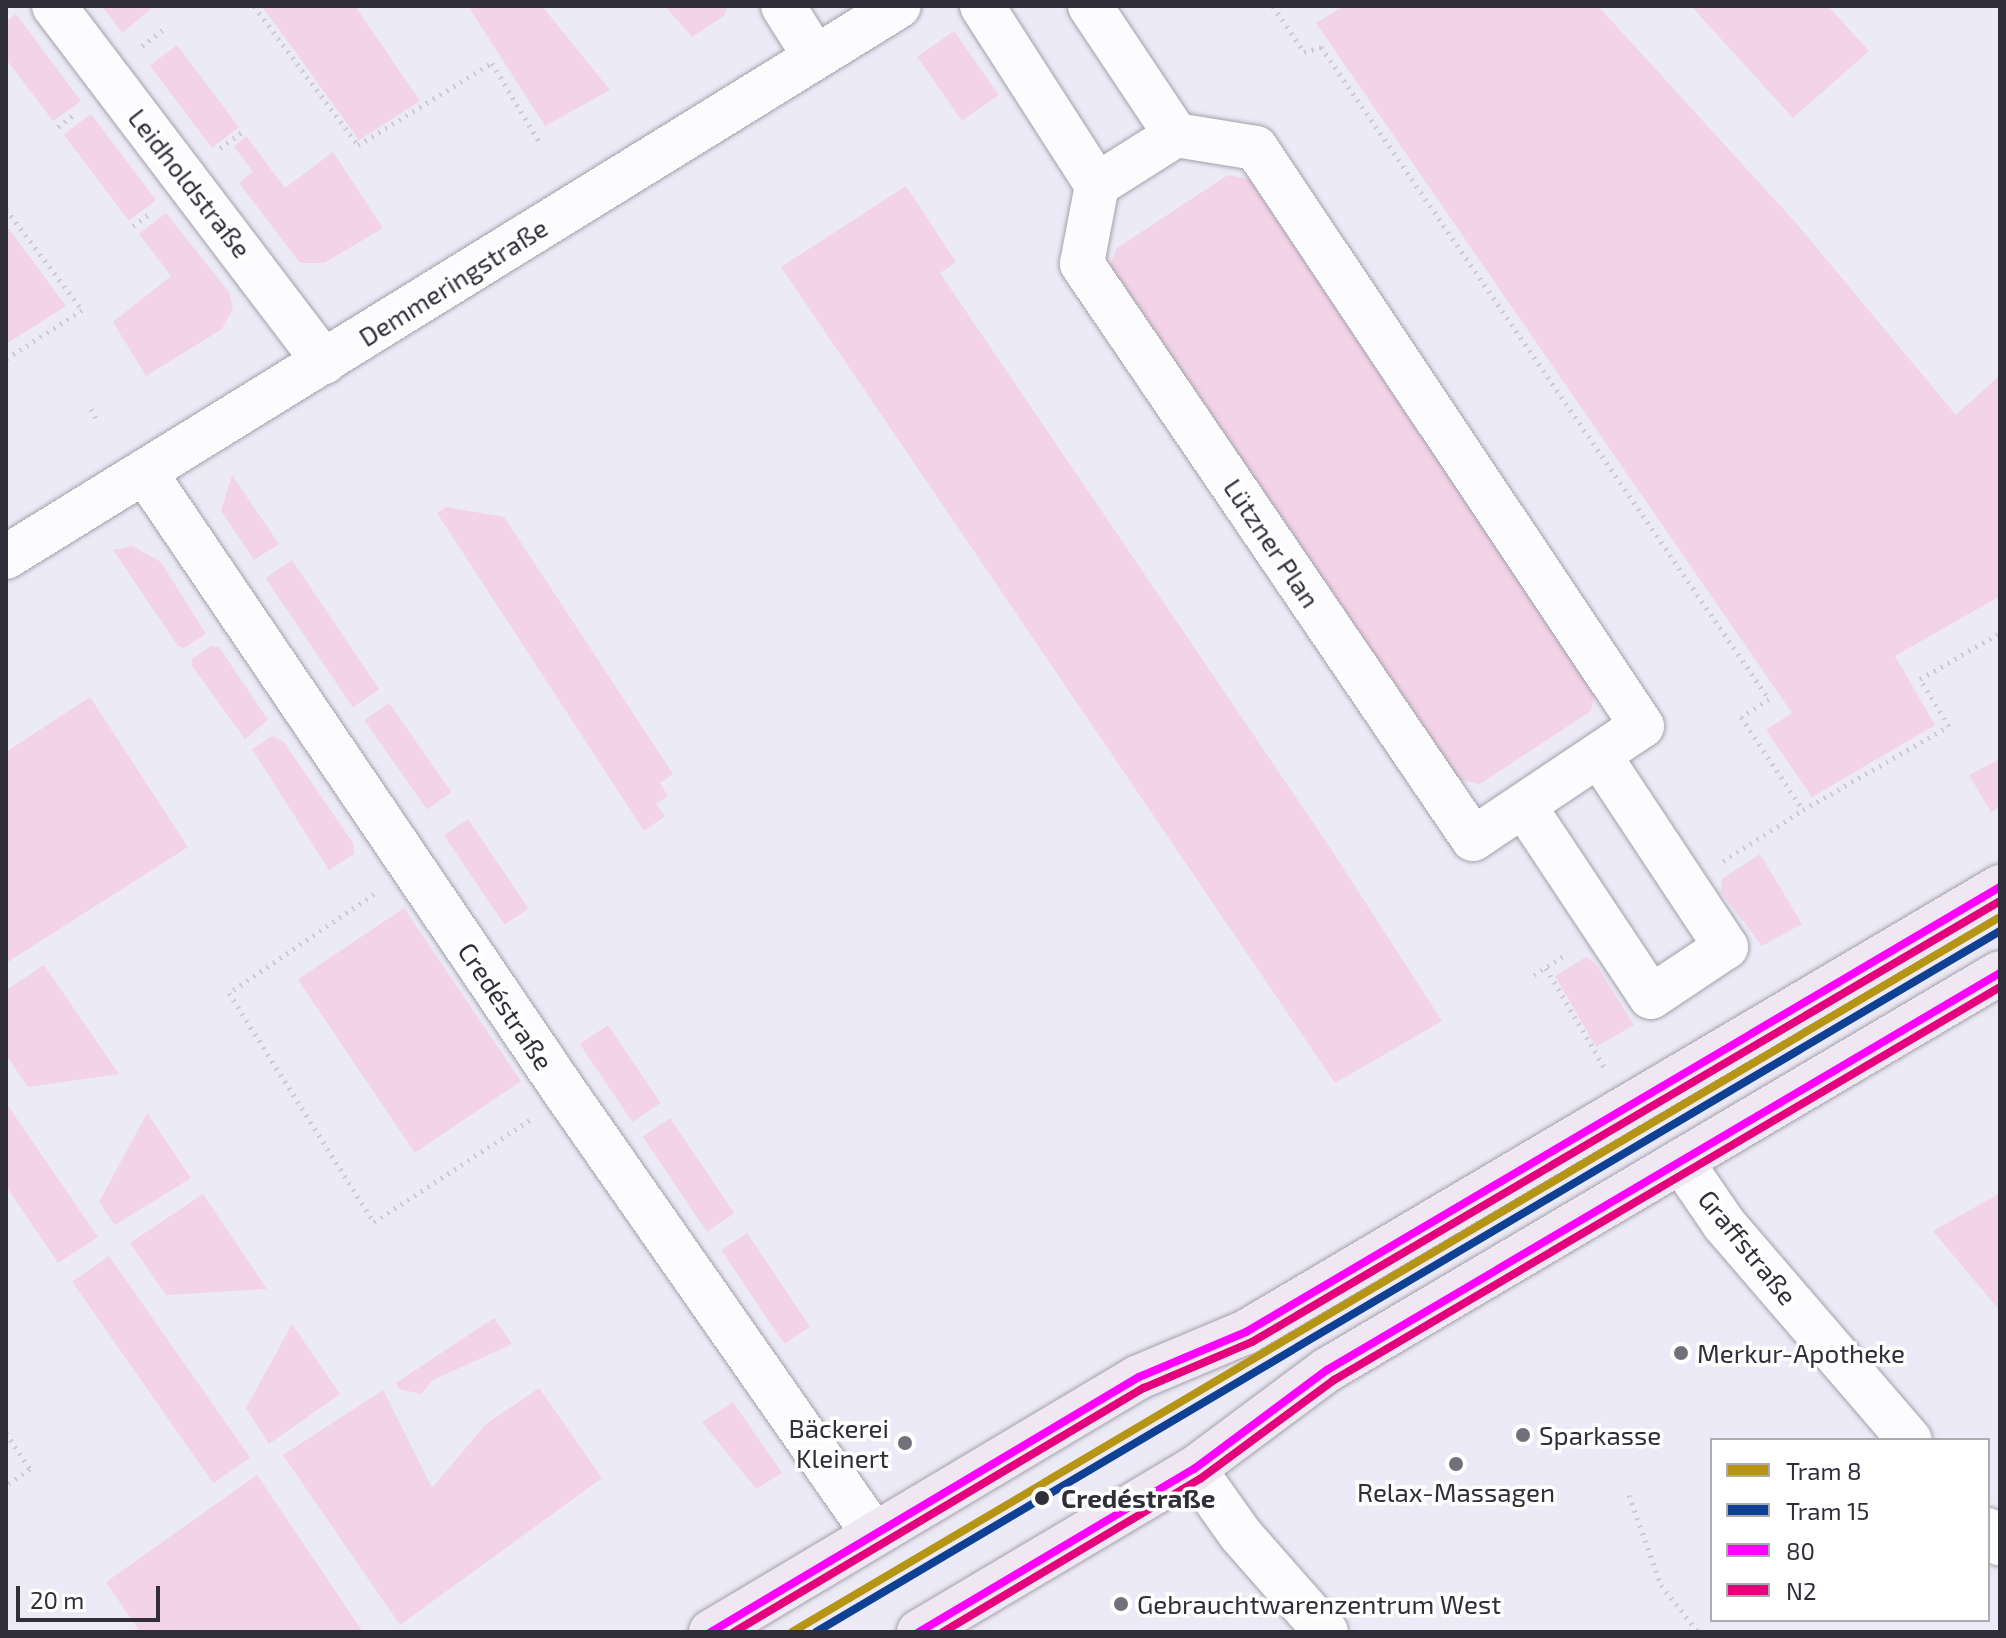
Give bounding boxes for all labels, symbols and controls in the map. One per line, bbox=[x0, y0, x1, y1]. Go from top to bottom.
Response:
street label: Leidholdstraße bbox=[122, 102, 258, 264]
street label: Demmeringstraße bbox=[353, 211, 553, 353]
street label: Lützner Plan bbox=[1217, 472, 1327, 614]
street label: Credéstraße bbox=[452, 936, 560, 1076]
street label: Graffstraße bbox=[1692, 1183, 1804, 1311]
place label: Merkur-Apotheke bbox=[1697, 1337, 1905, 1369]
marker: Merkur-Apotheke bbox=[1672, 1344, 1690, 1362]
place label: Bäckerei Kleinert bbox=[789, 1412, 889, 1474]
place label: Sparkasse bbox=[1539, 1419, 1661, 1451]
marker: Sparkasse bbox=[1514, 1426, 1532, 1444]
marker: Bäckerei Kleinert bbox=[896, 1434, 914, 1452]
legend bbox=[1710, 1438, 1990, 1622]
marker: Relax-Massagen bbox=[1447, 1455, 1465, 1473]
text: Tram 8 bbox=[1786, 1456, 1861, 1485]
place label: Relax-Massagen bbox=[1357, 1476, 1555, 1508]
place label: Credéstraße bbox=[1061, 1482, 1215, 1514]
marker: Credéstraße bbox=[1030, 1486, 1054, 1510]
text: Tram 15 bbox=[1786, 1496, 1869, 1525]
text: 80 bbox=[1786, 1536, 1815, 1565]
scale bar bbox=[20, 1570, 164, 1620]
text: N2 bbox=[1786, 1576, 1816, 1605]
text: 20 m bbox=[30, 1585, 84, 1614]
place label: Gebrauchtwarenzentrum West bbox=[1137, 1588, 1501, 1620]
marker: Gebrauchtwarenzentrum West bbox=[1112, 1595, 1130, 1613]

